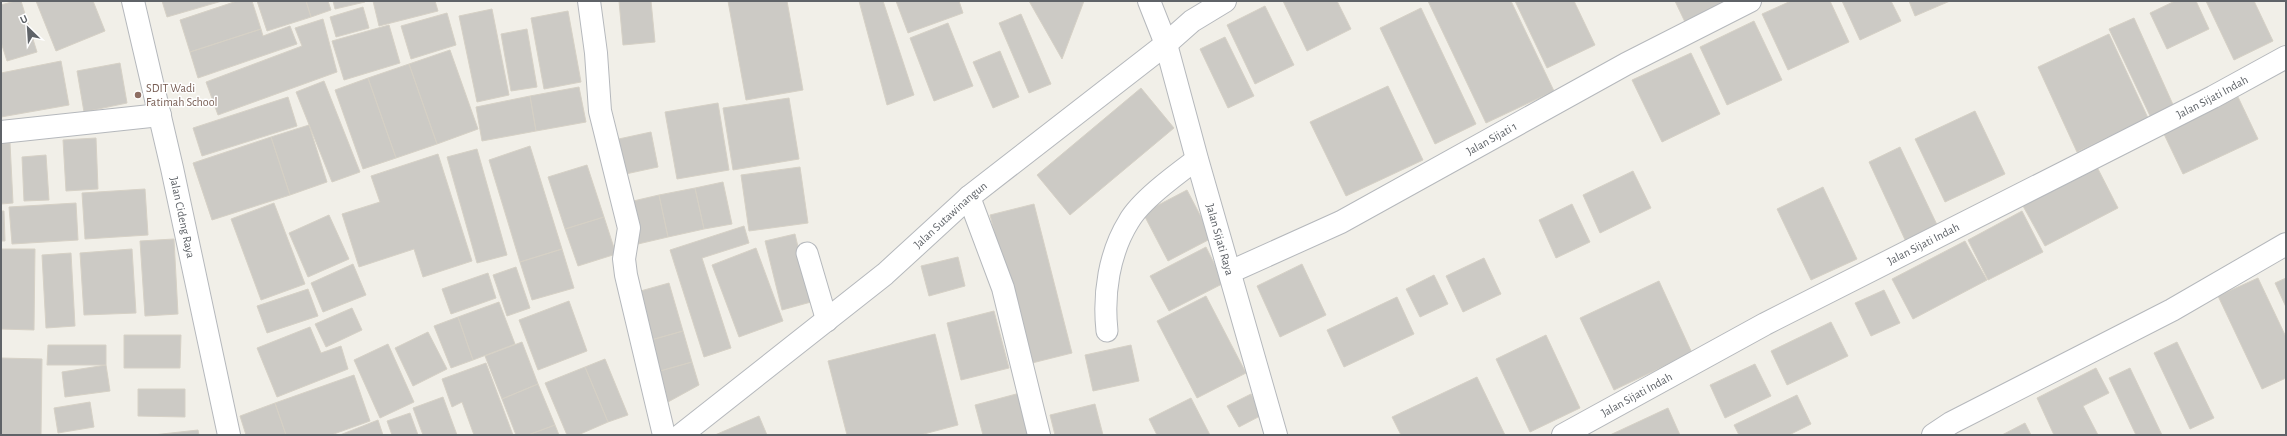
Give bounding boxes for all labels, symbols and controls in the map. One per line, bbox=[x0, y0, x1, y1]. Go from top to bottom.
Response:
north arrow bbox=[8, 8, 48, 48]
text: U bbox=[18, 13, 29, 26]
street label: Jalan Sijati Indah bbox=[2174, 73, 2250, 121]
place label: SDIT Wadi Fatimah School bbox=[146, 82, 218, 108]
marker: SDIT Wadi Fatimah School bbox=[133, 90, 143, 100]
street label: Jalan Sijati 1 bbox=[1464, 120, 1519, 157]
street label: Jalan Cideng Raya bbox=[168, 176, 197, 260]
street label: Jalan Sutawinangun bbox=[911, 179, 989, 250]
street label: Jalan Sijati Raya bbox=[1204, 202, 1236, 277]
street label: Jalan Sijati Indah bbox=[1885, 221, 1961, 267]
street label: Jalan Sijati Indah bbox=[1599, 370, 1674, 419]

